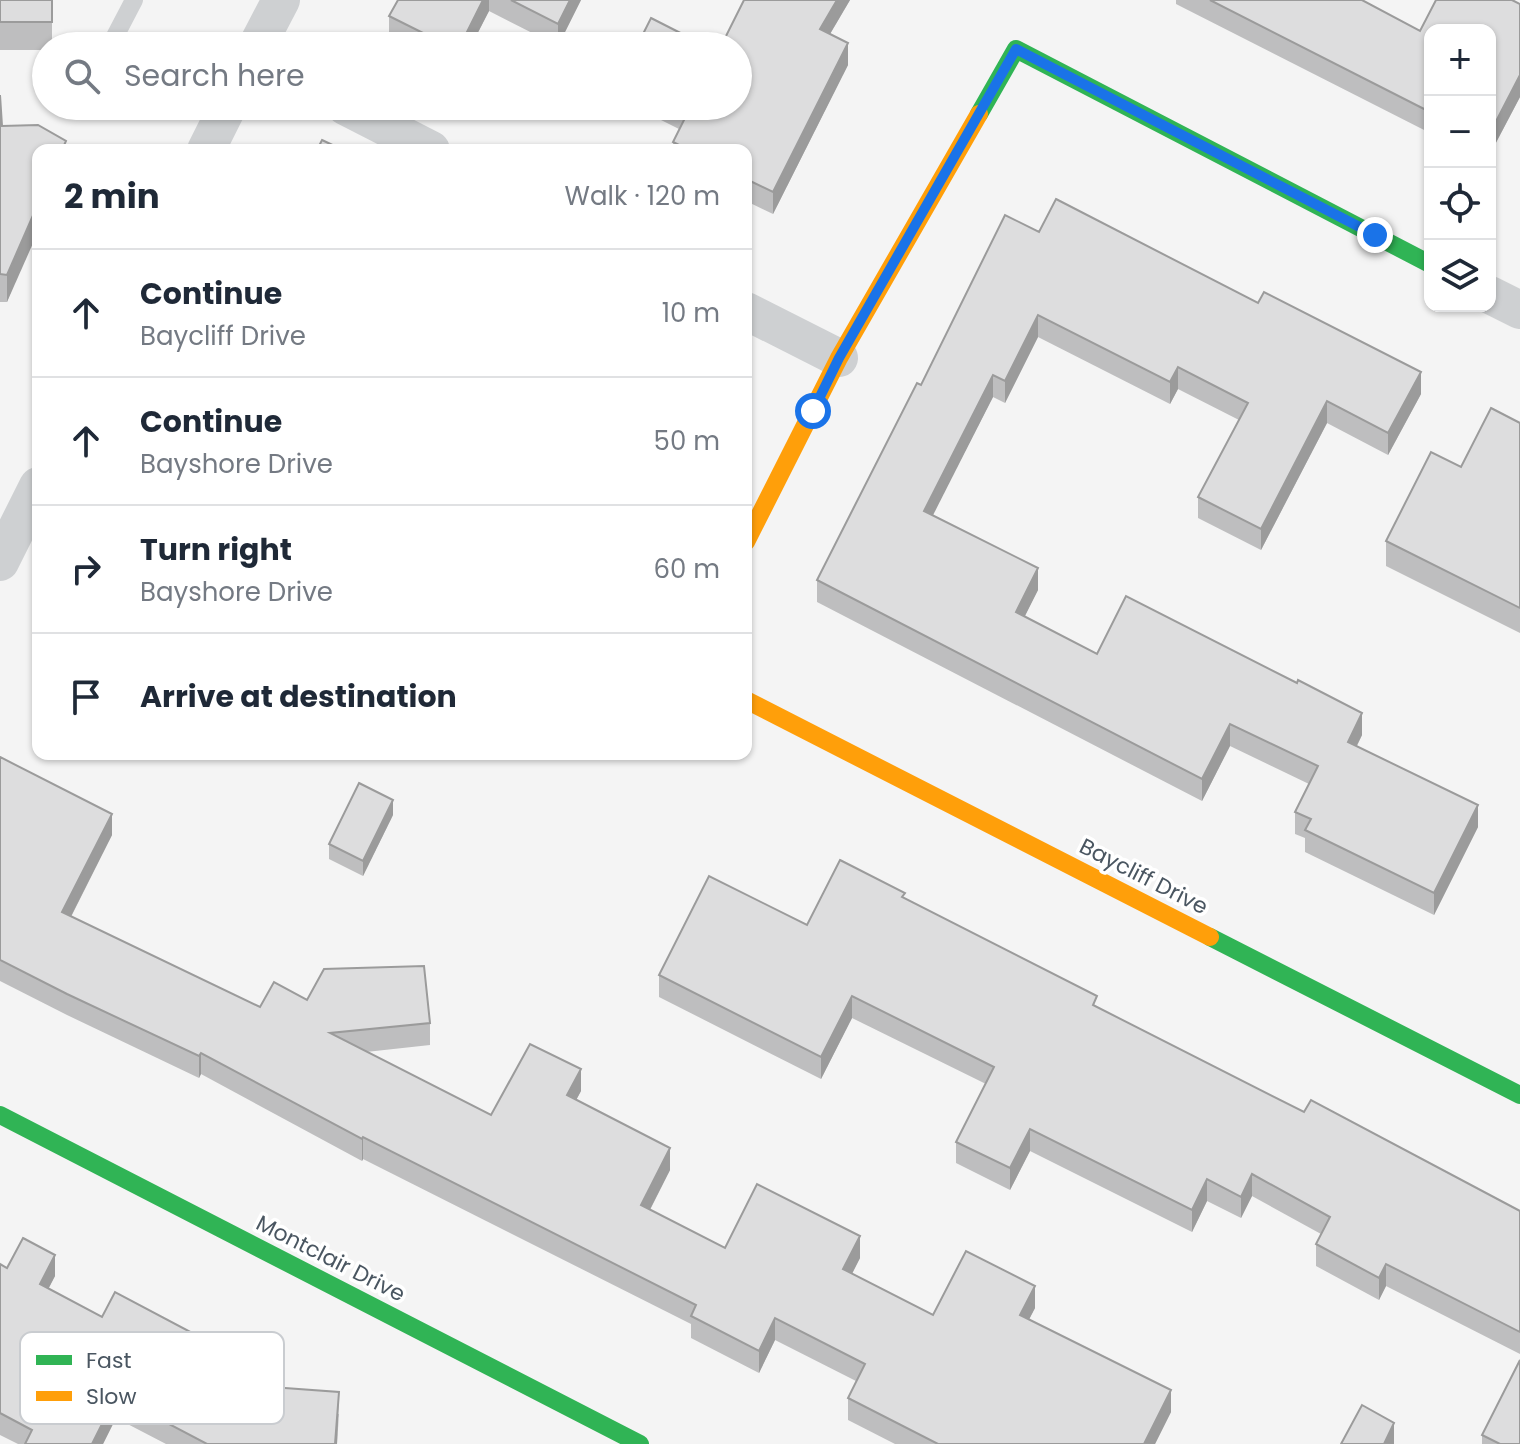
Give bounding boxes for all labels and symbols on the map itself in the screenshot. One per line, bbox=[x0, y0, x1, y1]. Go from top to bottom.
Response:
route end bbox=[1357, 217, 1393, 253]
route start bbox=[795, 393, 831, 429]
street label: Baycliff Drive bbox=[1074, 831, 1213, 922]
street label: Montclair Drive bbox=[251, 1208, 411, 1309]
legend bbox=[20, 1332, 284, 1424]
text: Fast bbox=[86, 1345, 131, 1376]
text: Slow bbox=[86, 1381, 136, 1412]

